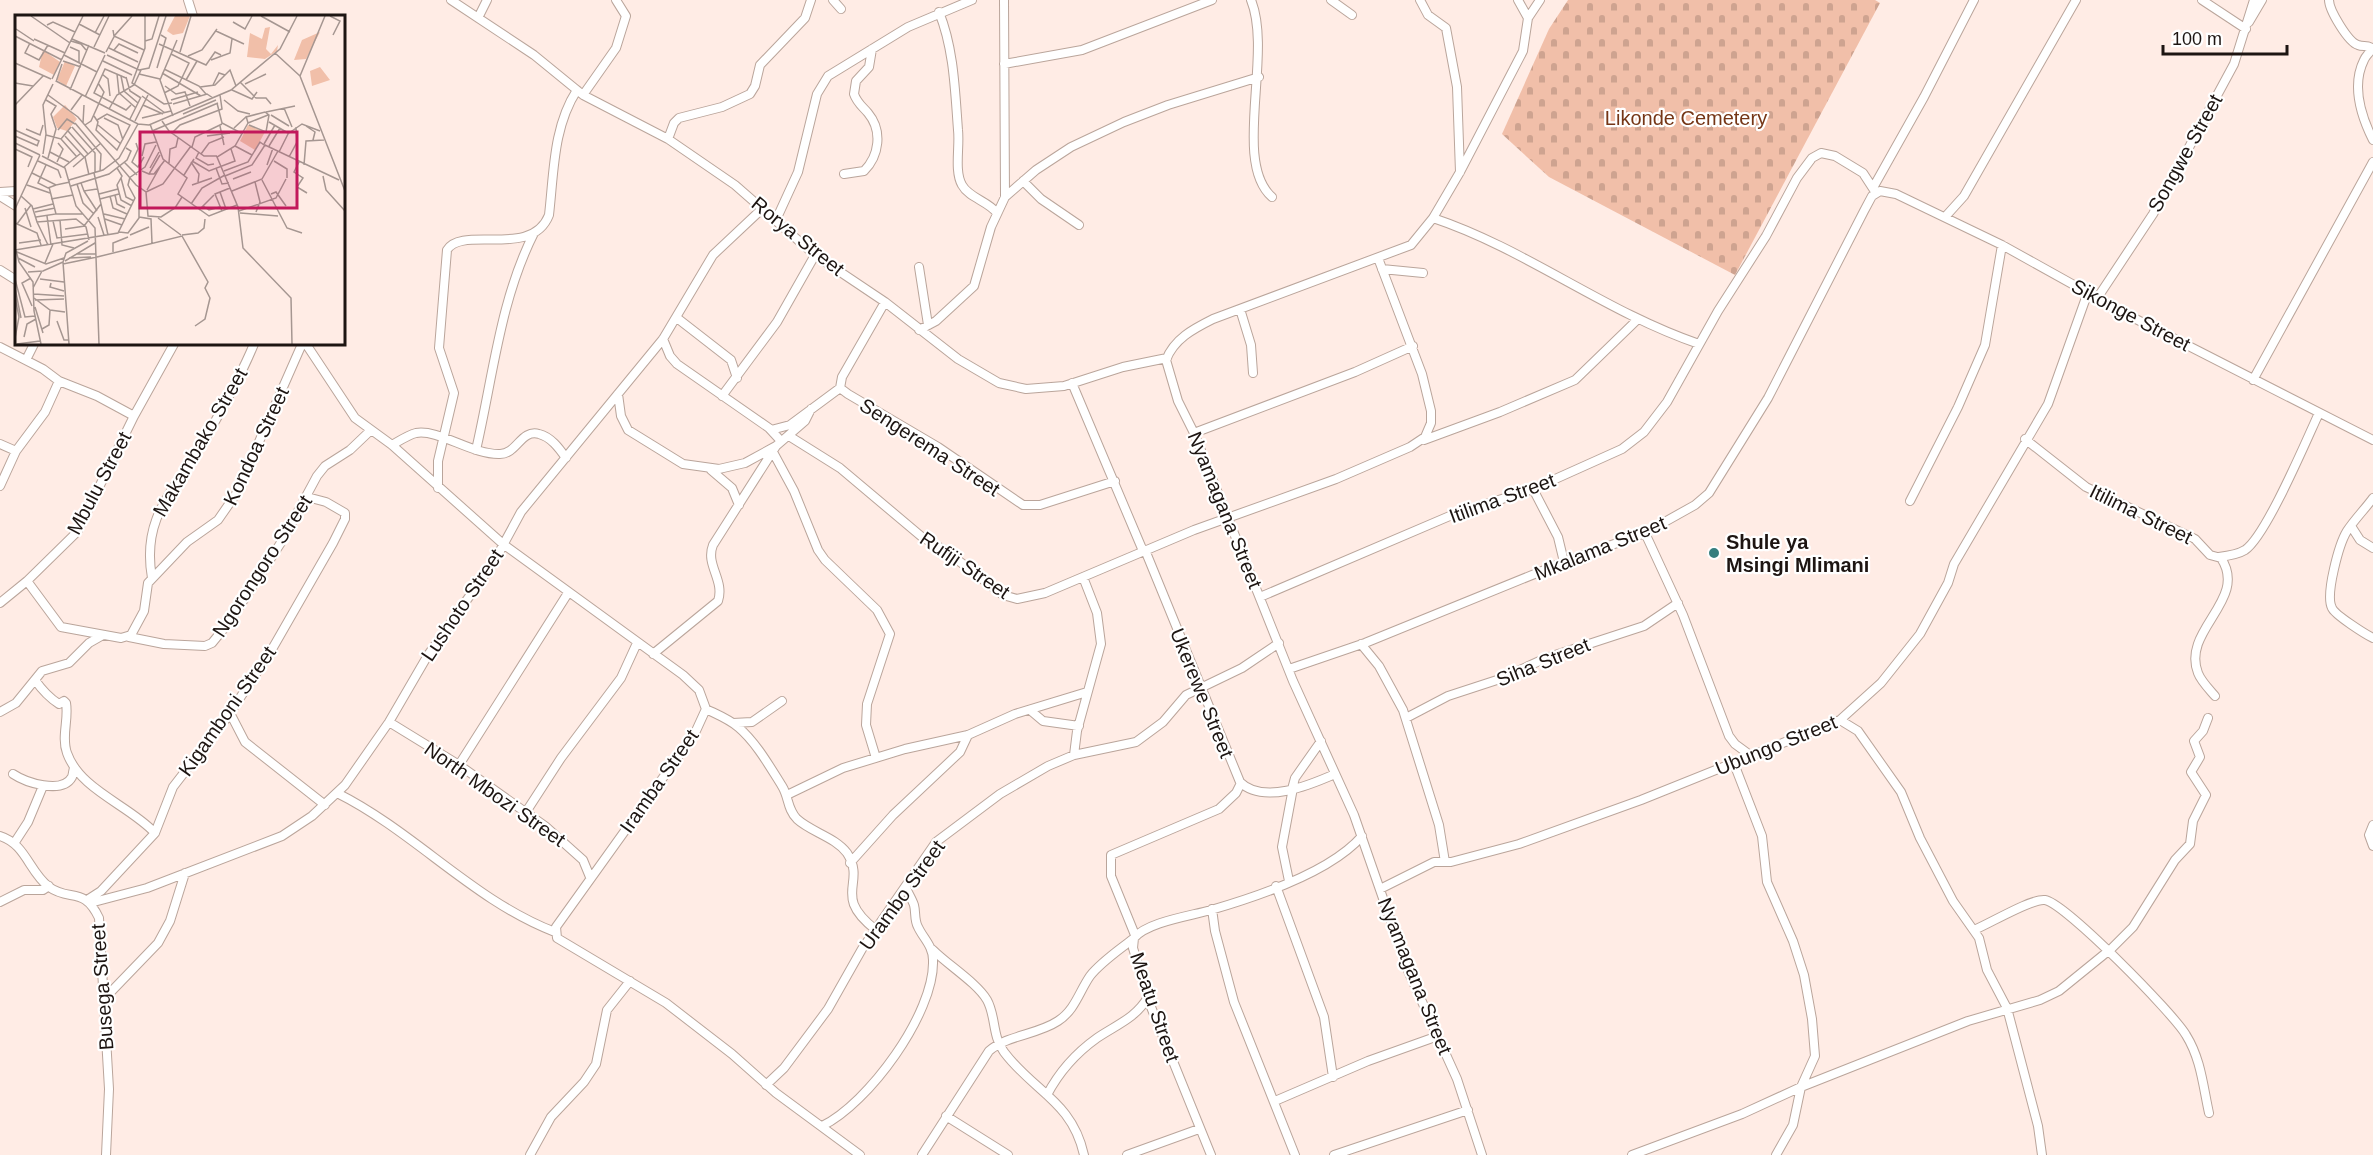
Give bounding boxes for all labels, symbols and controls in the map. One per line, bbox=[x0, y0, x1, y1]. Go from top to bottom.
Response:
inset map bbox=[15, 15, 345, 345]
scale bar bbox=[2163, 18, 2288, 56]
text: 100 m bbox=[2172, 29, 2222, 49]
street label: Songwe Street bbox=[2144, 90, 2227, 216]
park label: Likonde Cemetery bbox=[1605, 107, 1767, 129]
street label: Rorya Street bbox=[747, 192, 849, 280]
street label: Sikonge Street bbox=[2068, 274, 2194, 356]
street label: Makambako Street bbox=[149, 363, 252, 520]
street label: Kondoa Street bbox=[219, 383, 293, 509]
street label: Sengerema Street bbox=[856, 394, 1004, 501]
street label: Mbulu Street bbox=[63, 427, 136, 538]
street label: Nyamagana Street bbox=[1184, 429, 1267, 592]
street label: Itilima Street bbox=[1446, 469, 1558, 527]
street label: Itilima Street bbox=[2086, 480, 2196, 548]
street label: Ngorongoro Street bbox=[208, 491, 316, 641]
street label: Mkalama Street bbox=[1531, 511, 1669, 584]
street label: Rufiji Street bbox=[916, 527, 1014, 603]
place label: Shule ya Msingi Mlimani bbox=[1726, 531, 1869, 576]
street label: Lushoto Street bbox=[417, 545, 508, 665]
marker: Shule ya Msingi Mlimani bbox=[1707, 546, 1721, 560]
street label: Ukerewe Street bbox=[1166, 625, 1238, 761]
street label: Siha Street bbox=[1493, 633, 1593, 691]
street label: Kigamboni Street bbox=[174, 641, 280, 780]
street label: Ubungo Street bbox=[1712, 710, 1840, 779]
street label: Iramba Street bbox=[615, 725, 703, 837]
street label: North Mbozi Street bbox=[420, 737, 570, 851]
street label: Urambo Street bbox=[855, 836, 949, 954]
street label: Nyamagana Street bbox=[1374, 895, 1457, 1058]
street label: Busega Street bbox=[87, 923, 117, 1051]
street label: Meatu Street bbox=[1126, 949, 1184, 1065]

